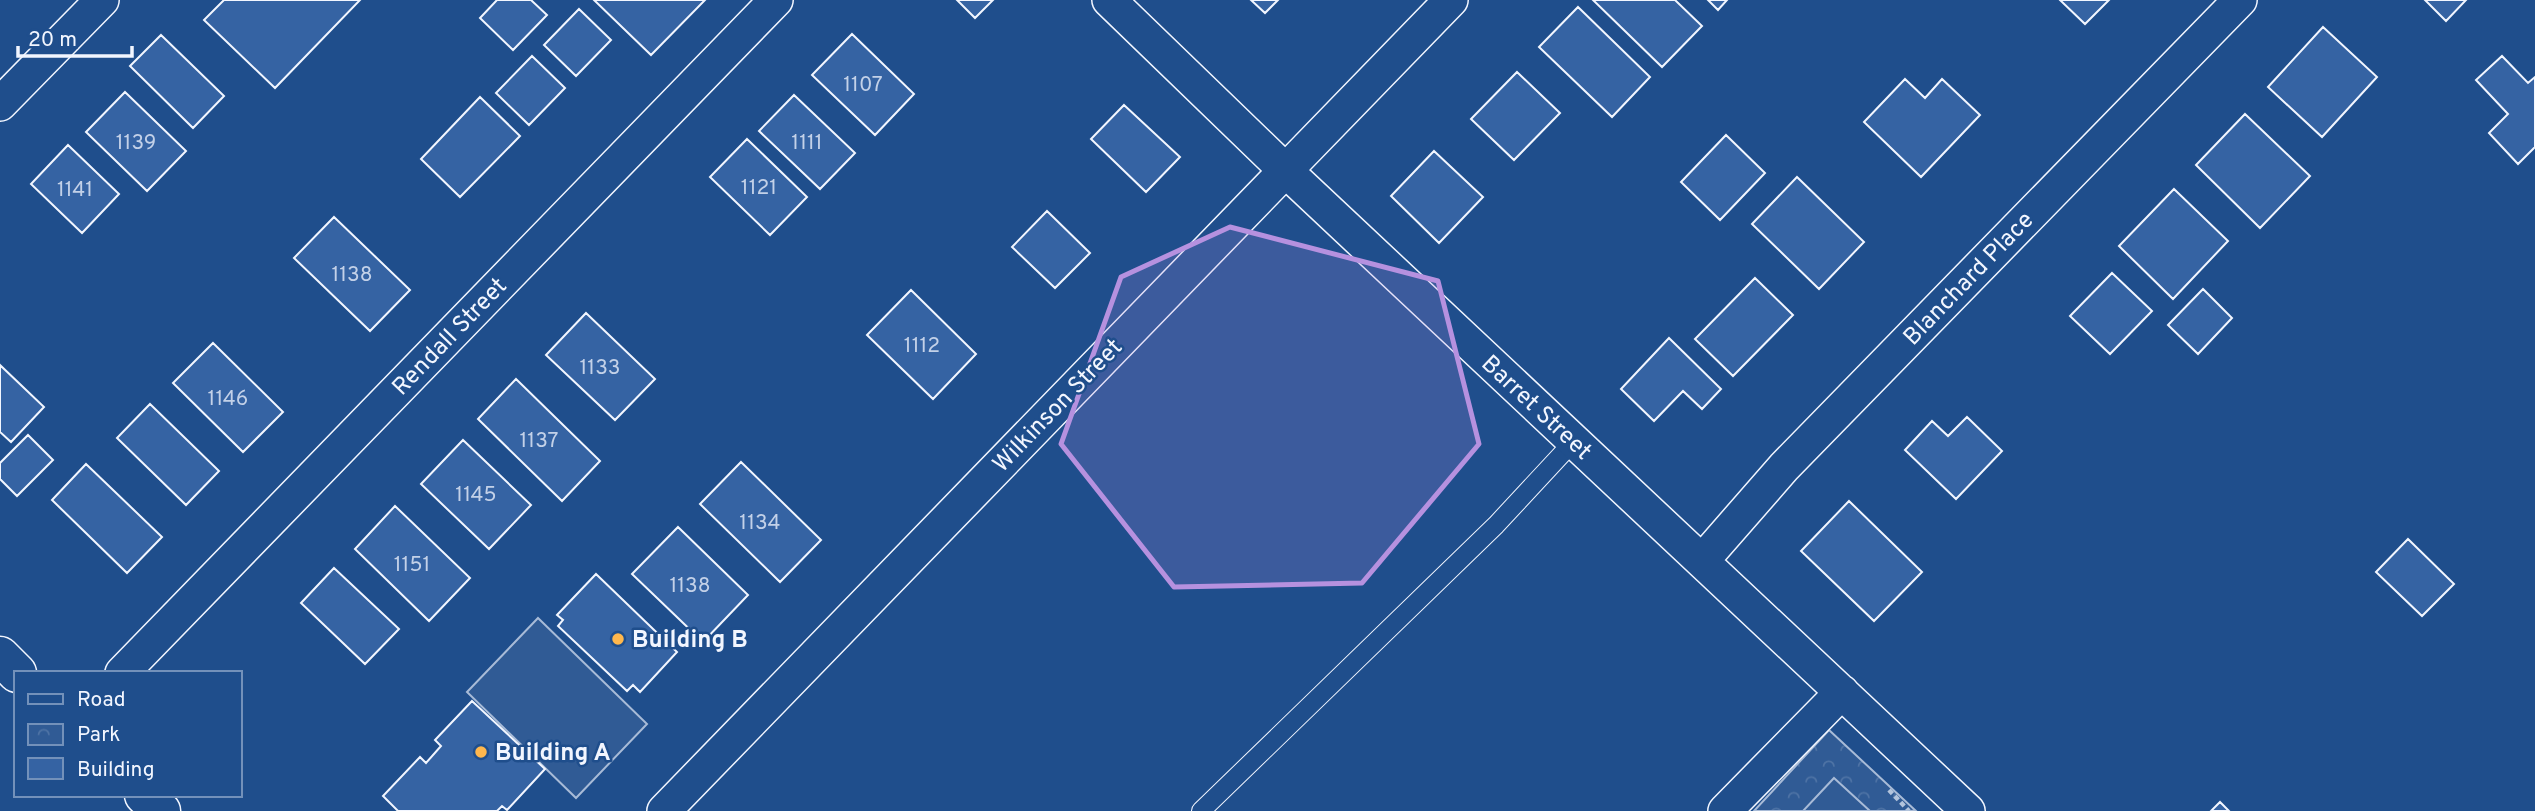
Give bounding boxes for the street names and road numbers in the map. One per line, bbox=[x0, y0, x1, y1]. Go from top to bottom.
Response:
street label: Blanchard Place bbox=[1898, 206, 2041, 353]
street label: Rendall Street bbox=[387, 272, 514, 403]
street label: Wilkinson Street bbox=[987, 333, 1130, 480]
street label: Barret Street bbox=[1474, 350, 1597, 467]

